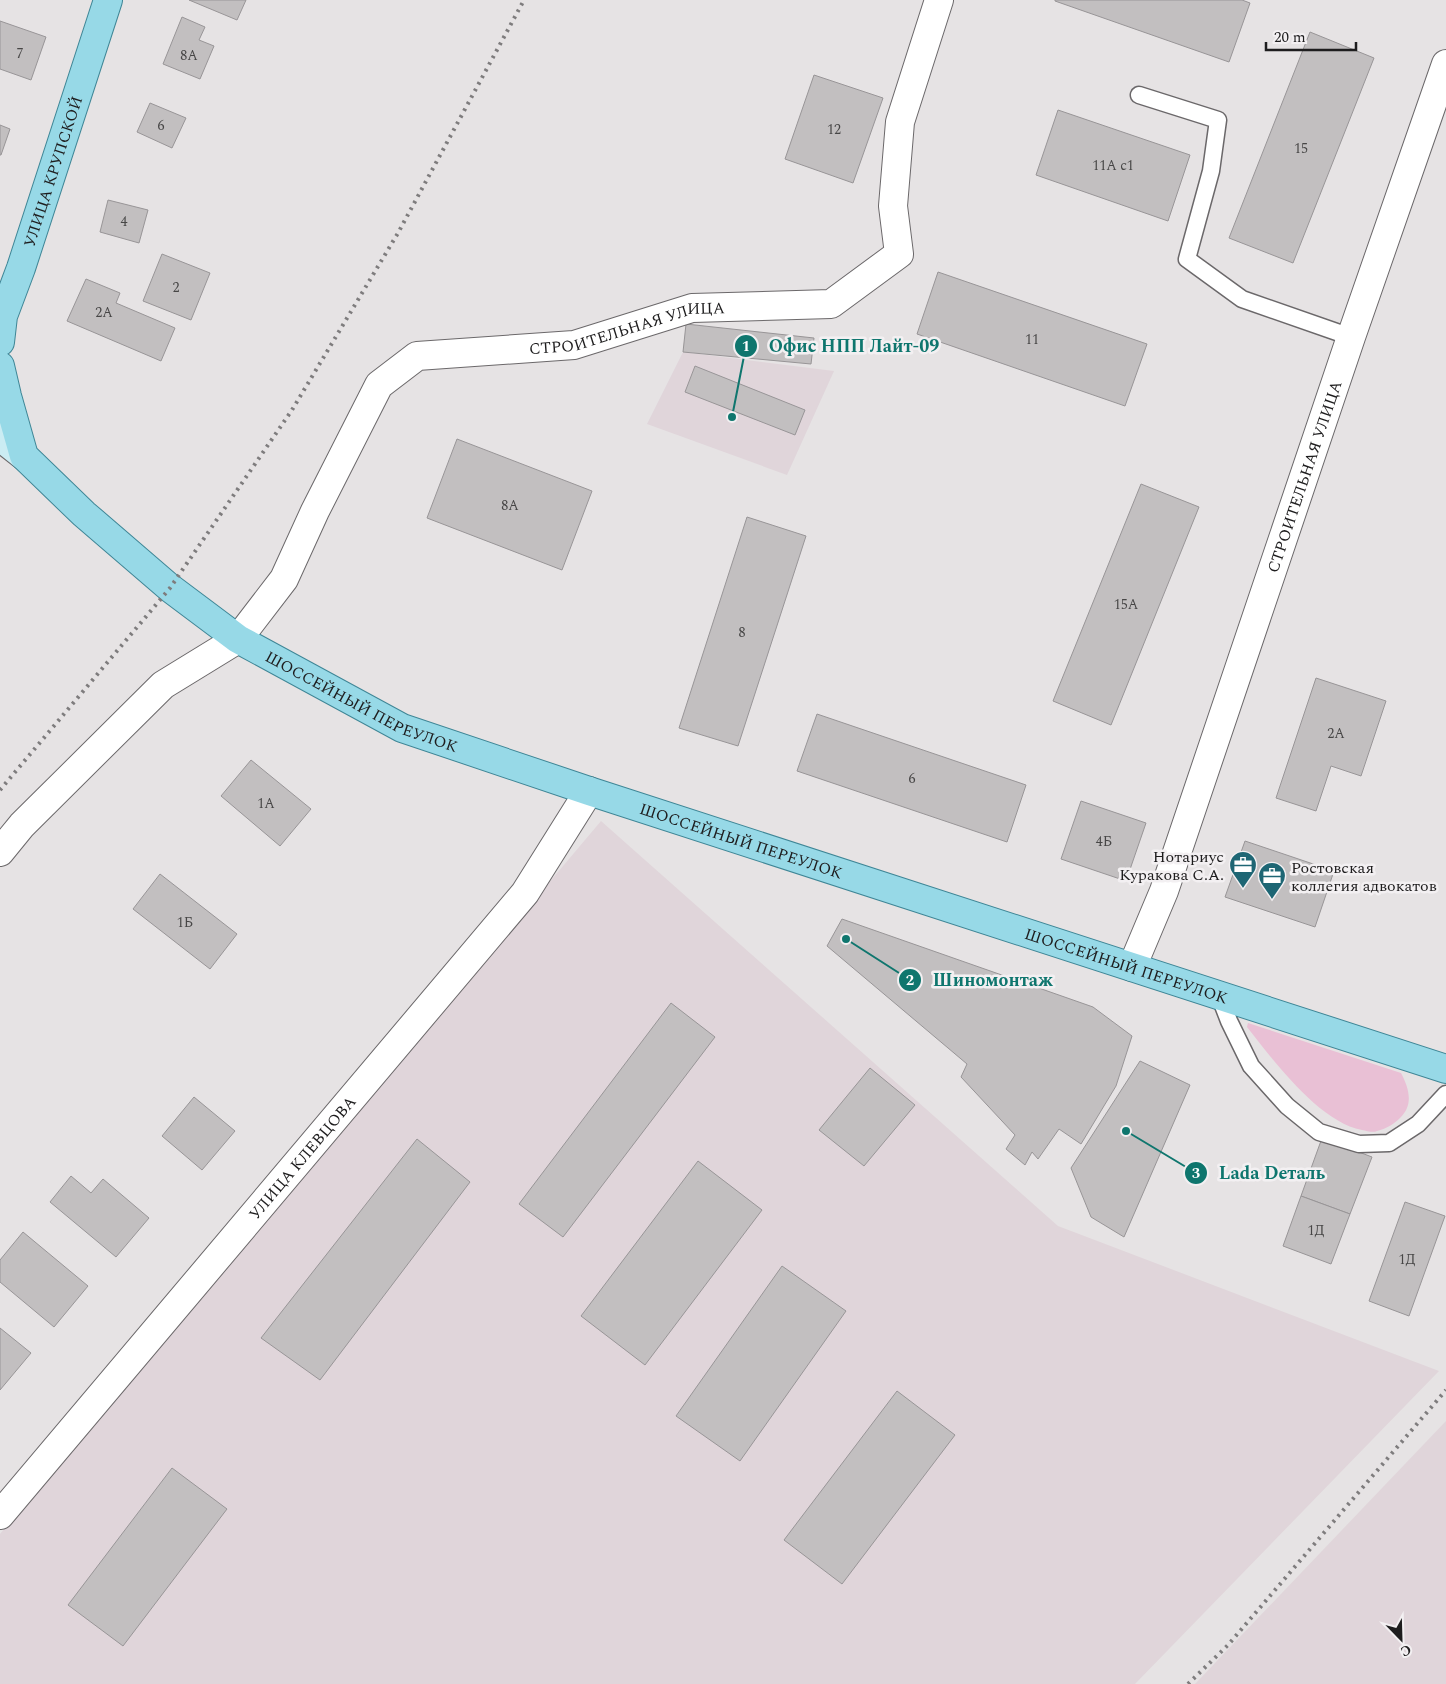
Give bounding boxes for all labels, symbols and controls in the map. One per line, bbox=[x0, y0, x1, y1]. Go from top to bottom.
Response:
scale bar bbox=[1266, 20, 1356, 52]
text: 20 m bbox=[1274, 26, 1306, 49]
house number: 7 bbox=[17, 43, 24, 64]
house number: 8А bbox=[180, 45, 198, 66]
street label: УЛИЦА КРУПСКОЙ bbox=[18, 93, 89, 251]
house number: 6 bbox=[158, 115, 165, 136]
house number: 12 bbox=[827, 119, 841, 140]
house number: 15 bbox=[1294, 138, 1308, 159]
house number: 11А с1 bbox=[1092, 155, 1134, 176]
house number: 4 bbox=[121, 211, 128, 232]
house number: 2 bbox=[173, 277, 180, 298]
street label: СТРОИТЕЛЬНАЯ УЛИЦА bbox=[528, 296, 725, 361]
house number: 2А bbox=[95, 302, 113, 323]
callout: Офис НПП Лайт-09 bbox=[734, 329, 949, 362]
house number: 11 bbox=[1025, 329, 1039, 350]
text: Офис НПП Лайт-09 bbox=[769, 333, 939, 360]
text: 1 bbox=[742, 335, 750, 358]
street label: СТРОИТЕЛЬНАЯ УЛИЦА bbox=[1261, 377, 1348, 576]
house number: 8А bbox=[501, 495, 519, 516]
house number: 15А bbox=[1114, 594, 1139, 615]
house number: 8 bbox=[739, 622, 746, 643]
street label: ШОССЕЙНЫЙ ПЕРЕУЛОК bbox=[261, 645, 461, 759]
house number: 2А bbox=[1327, 723, 1345, 744]
house number: 6 bbox=[909, 768, 916, 789]
house number: 1А bbox=[257, 793, 275, 814]
street label: ШОССЕЙНЫЙ ПЕРЕУЛОК bbox=[636, 797, 846, 886]
house number: 4Б bbox=[1096, 831, 1112, 852]
place label: Нотариус Куракова С.А. bbox=[1119, 845, 1224, 887]
office icon: Нотариус Куракова С.А. bbox=[1228, 850, 1258, 889]
place label: Ростовская коллегия адвокатов bbox=[1291, 856, 1437, 898]
office icon: Ростовская коллегия адвокатов bbox=[1257, 861, 1287, 900]
house number: 1Б bbox=[177, 912, 193, 933]
street label: ШОССЕЙНЫЙ ПЕРЕУЛОК bbox=[1021, 922, 1231, 1011]
callout: Шиномонтаж bbox=[898, 963, 1063, 996]
text: Шиномонтаж bbox=[933, 967, 1054, 994]
text: 2 bbox=[906, 969, 914, 992]
street label: УЛИЦА КЛЕВЦОВА bbox=[243, 1091, 362, 1225]
callout: Lada Dеталь bbox=[1184, 1156, 1335, 1189]
text: Lada Dеталь bbox=[1219, 1160, 1326, 1187]
text: 3 bbox=[1192, 1162, 1200, 1185]
house number: 1Д bbox=[1307, 1220, 1325, 1241]
house number: 1Д bbox=[1398, 1249, 1416, 1270]
north arrow bbox=[1376, 1614, 1426, 1664]
text: С bbox=[1397, 1639, 1415, 1662]

